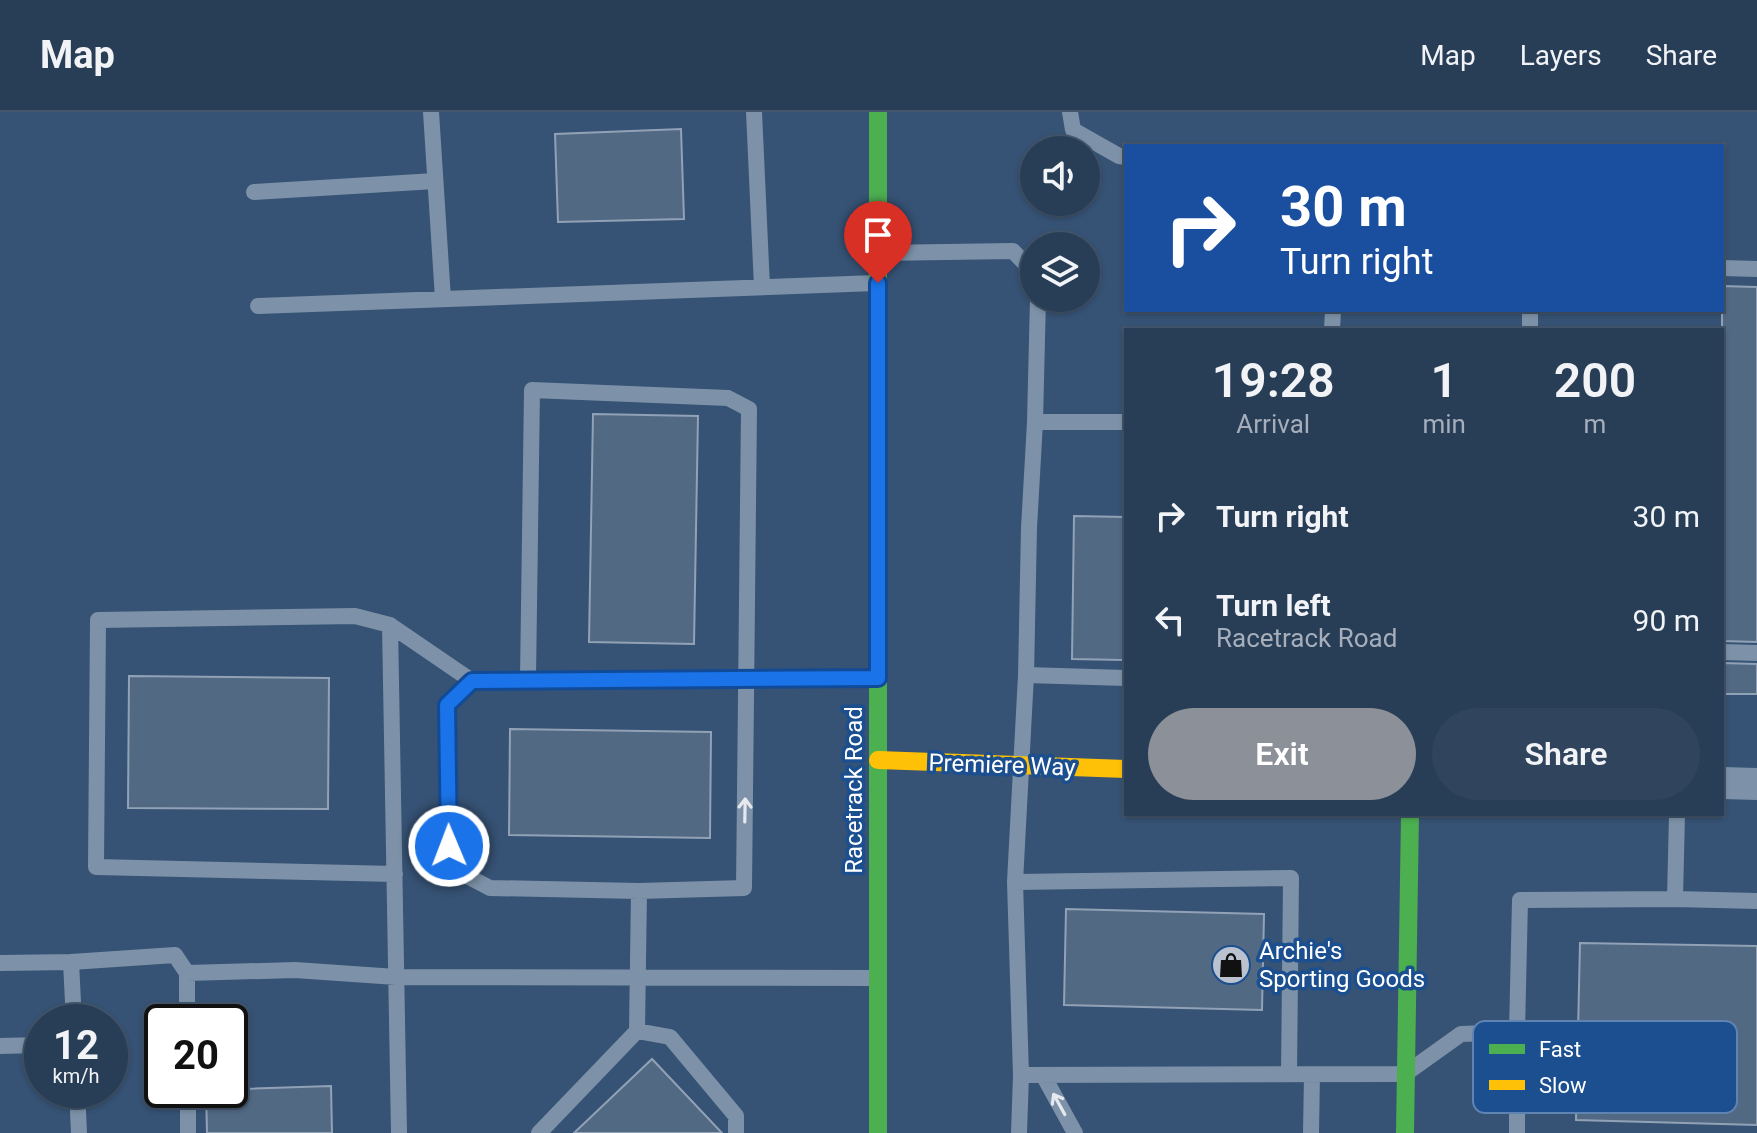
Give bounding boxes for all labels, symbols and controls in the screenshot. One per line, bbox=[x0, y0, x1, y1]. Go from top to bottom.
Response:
text: Map bbox=[40, 33, 115, 77]
text: Map bbox=[1420, 39, 1476, 72]
text: Layers bbox=[1520, 39, 1602, 72]
text: Share bbox=[1646, 39, 1717, 72]
map controls bbox=[1020, 136, 1100, 312]
button: sound bbox=[1020, 136, 1100, 216]
text: 30 m bbox=[1280, 174, 1407, 240]
icon: right bbox=[1148, 176, 1252, 280]
pin bbox=[844, 201, 912, 283]
icon: arrive bbox=[856, 213, 900, 257]
button: layers bbox=[1020, 232, 1100, 312]
text: Turn right bbox=[1280, 241, 1433, 283]
text: 19:28 bbox=[1212, 352, 1335, 409]
text: 1 bbox=[1431, 352, 1458, 409]
text: 200 bbox=[1554, 352, 1636, 409]
text: Arrival bbox=[1236, 409, 1310, 439]
text: min bbox=[1422, 409, 1466, 439]
text: m bbox=[1584, 409, 1606, 439]
icon: right bbox=[1148, 494, 1192, 538]
text: Turn right bbox=[1216, 499, 1349, 534]
text: 30 m bbox=[1633, 499, 1700, 534]
text: Turn left bbox=[1216, 588, 1331, 623]
icon: left bbox=[1148, 598, 1192, 642]
text: 90 m bbox=[1633, 603, 1700, 638]
text: Racetrack Road bbox=[1216, 623, 1397, 653]
street label: Racetrack Road bbox=[840, 706, 868, 874]
button: Exit bbox=[1148, 708, 1416, 800]
button: Share bbox=[1432, 708, 1700, 800]
street label: Premiere Way bbox=[928, 748, 1077, 782]
one-way arrow bbox=[737, 797, 753, 824]
position arrow bbox=[407, 804, 491, 888]
place label: Archie's Sporting Goods bbox=[1259, 937, 1425, 993]
shop icon: Archie's Sporting Goods bbox=[1210, 944, 1252, 986]
speed limit sign: 20 bbox=[144, 1004, 248, 1108]
legend bbox=[1473, 1021, 1737, 1113]
text: 12 bbox=[53, 1022, 99, 1069]
text: Fast bbox=[1539, 1037, 1581, 1062]
text: km/h bbox=[53, 1064, 99, 1088]
text: Slow bbox=[1539, 1073, 1587, 1098]
one-way arrow bbox=[1051, 1093, 1066, 1117]

